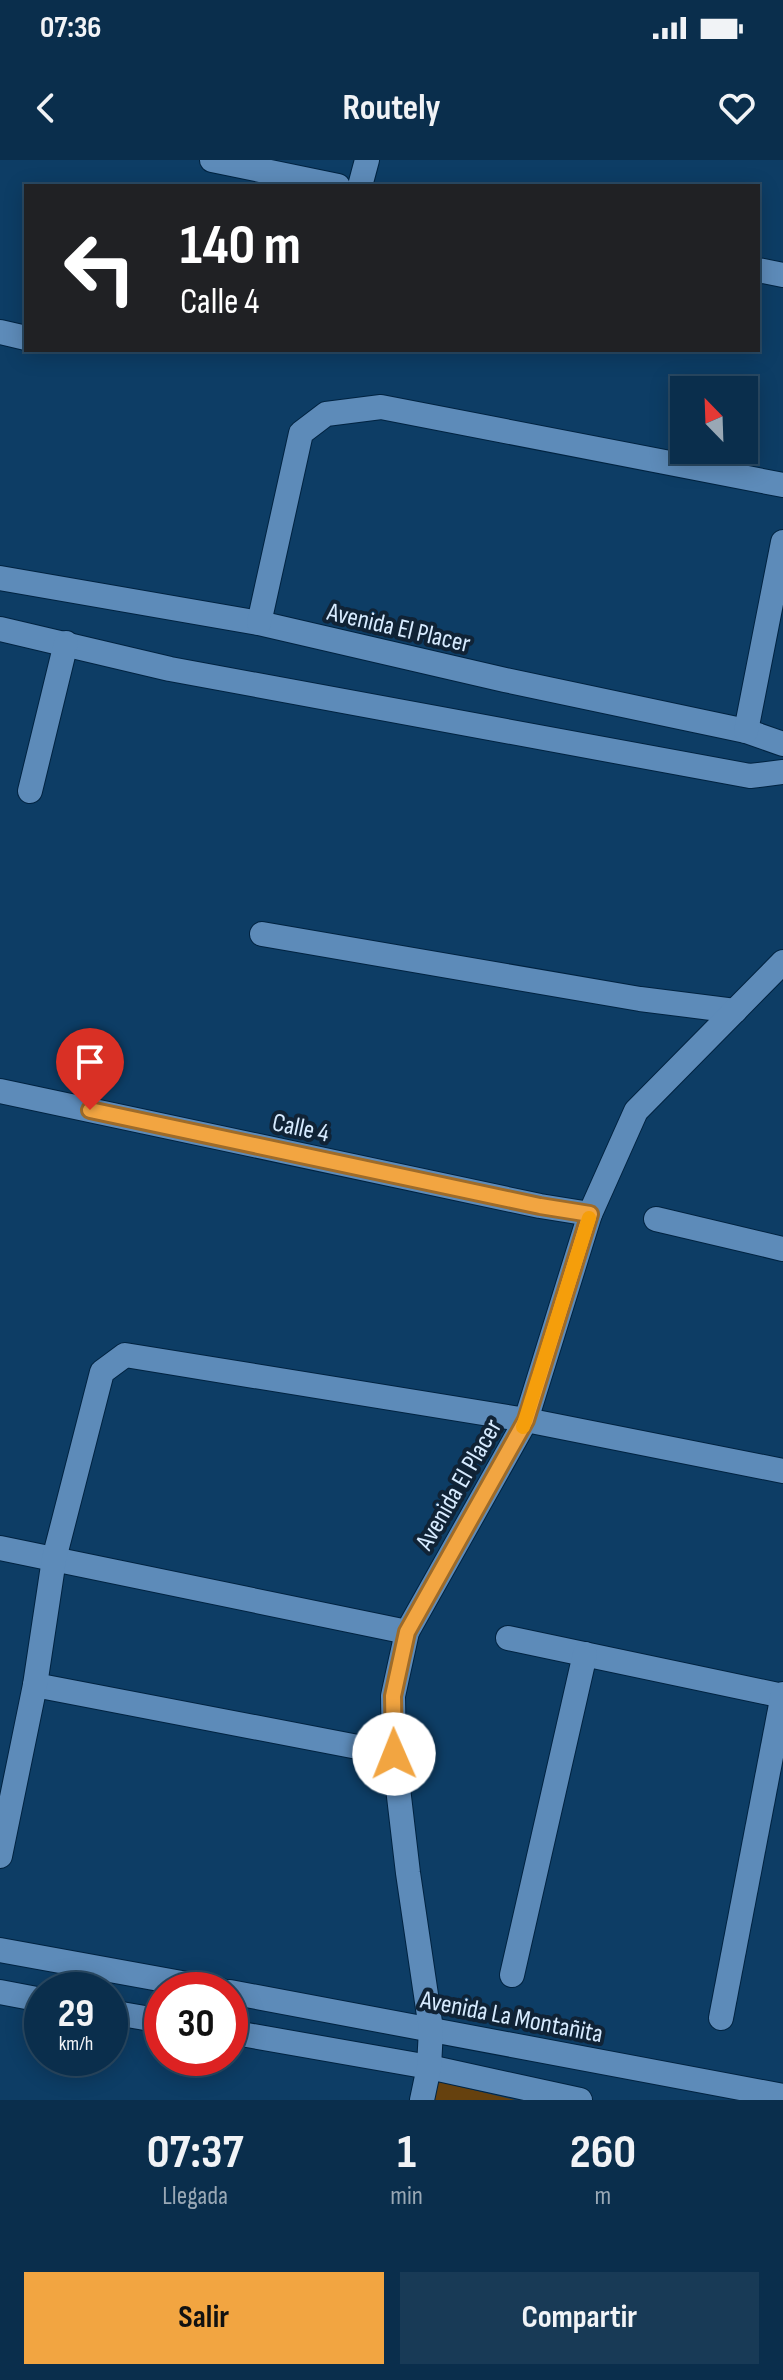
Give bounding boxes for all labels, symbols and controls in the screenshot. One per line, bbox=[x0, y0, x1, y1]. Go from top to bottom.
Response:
text: 07:36 bbox=[40, 10, 101, 46]
icon: back bbox=[24, 86, 68, 130]
icon: heart bbox=[715, 86, 759, 130]
text: Routely bbox=[342, 87, 441, 130]
text: 140 m bbox=[180, 213, 301, 280]
icon: left bbox=[48, 216, 152, 320]
text: Calle 4 bbox=[180, 281, 259, 324]
north arrow bbox=[670, 376, 758, 464]
map controls bbox=[670, 376, 758, 464]
street label: Avenida El Placer bbox=[323, 597, 474, 660]
pin bbox=[56, 1028, 124, 1110]
icon: arrive bbox=[68, 1040, 112, 1084]
street label: Calle 4 bbox=[269, 1107, 332, 1150]
street label: Avenida El Placer bbox=[409, 1413, 509, 1556]
position arrow bbox=[352, 1712, 436, 1796]
speed limit sign: 30 bbox=[144, 1972, 248, 2076]
street label: Avenida La Montañita bbox=[417, 1984, 605, 2050]
text: 29 bbox=[58, 1990, 94, 2038]
text: km/h bbox=[59, 2032, 93, 2056]
text: 07:37 bbox=[147, 2124, 243, 2181]
text: 1 bbox=[397, 2124, 416, 2181]
text: 260 bbox=[570, 2124, 636, 2181]
text: Llegada bbox=[162, 2181, 228, 2212]
text: min bbox=[390, 2181, 423, 2212]
text: m bbox=[595, 2181, 611, 2212]
button: Salir bbox=[24, 2272, 384, 2364]
button: Compartir bbox=[400, 2272, 759, 2364]

